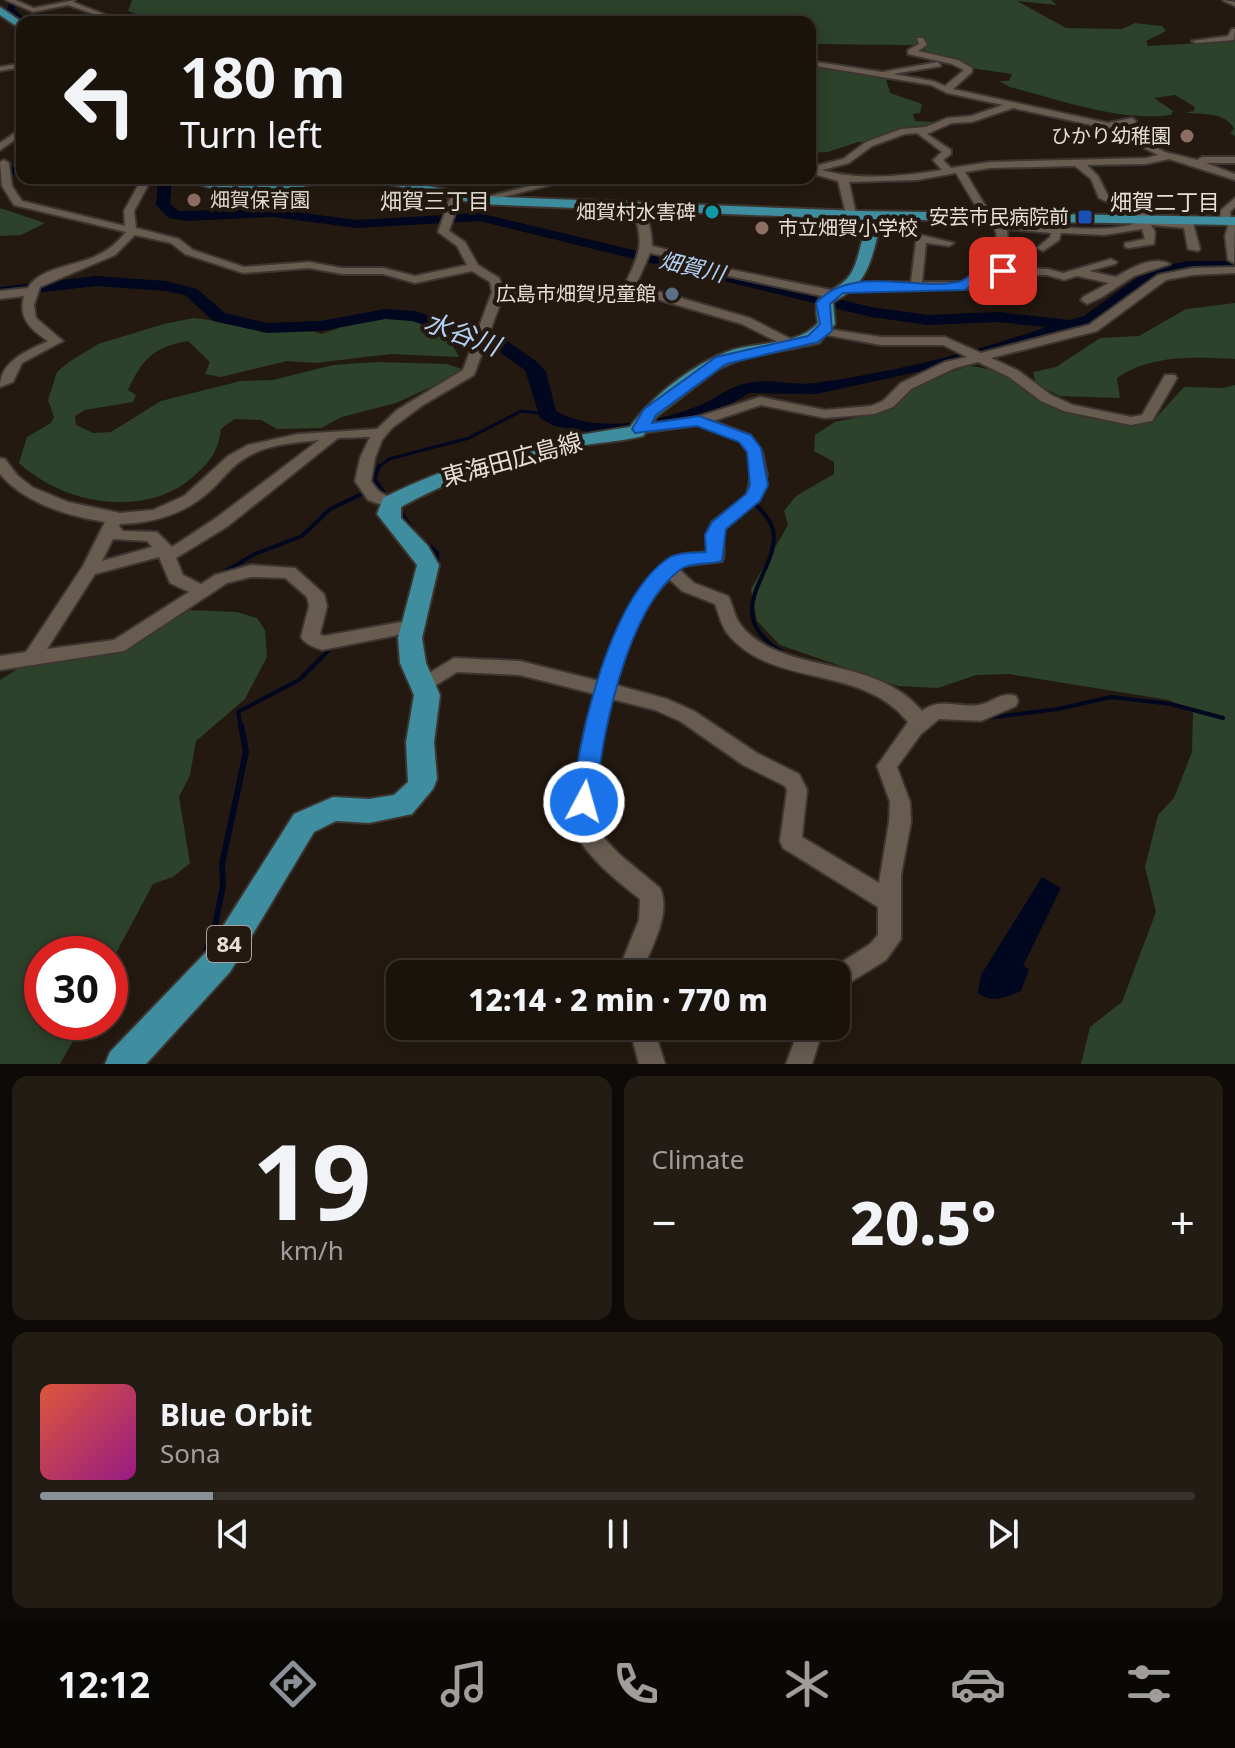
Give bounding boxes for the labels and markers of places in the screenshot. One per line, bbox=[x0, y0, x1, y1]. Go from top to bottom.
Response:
place label: ひかり幼稚園 bbox=[1051, 122, 1171, 149]
marker: ひかり幼稚園 bbox=[1178, 127, 1196, 145]
place label: 畑賀保育園 bbox=[210, 186, 310, 213]
marker: 畑賀保育園 bbox=[185, 191, 203, 209]
place label: 畑賀村水害碑 bbox=[576, 198, 696, 225]
marker: 畑賀村水害碑 bbox=[703, 203, 721, 221]
place label: 安芸市民病院前 bbox=[929, 203, 1069, 230]
marker: 安芸市民病院前 bbox=[1076, 208, 1094, 226]
place label: 市立畑賀小学校 bbox=[778, 214, 918, 241]
marker: 市立畑賀小学校 bbox=[753, 219, 771, 237]
pin bbox=[969, 237, 1037, 305]
place label: 広島市畑賀児童館 bbox=[496, 280, 656, 307]
marker: 広島市畑賀児童館 bbox=[663, 285, 681, 303]

